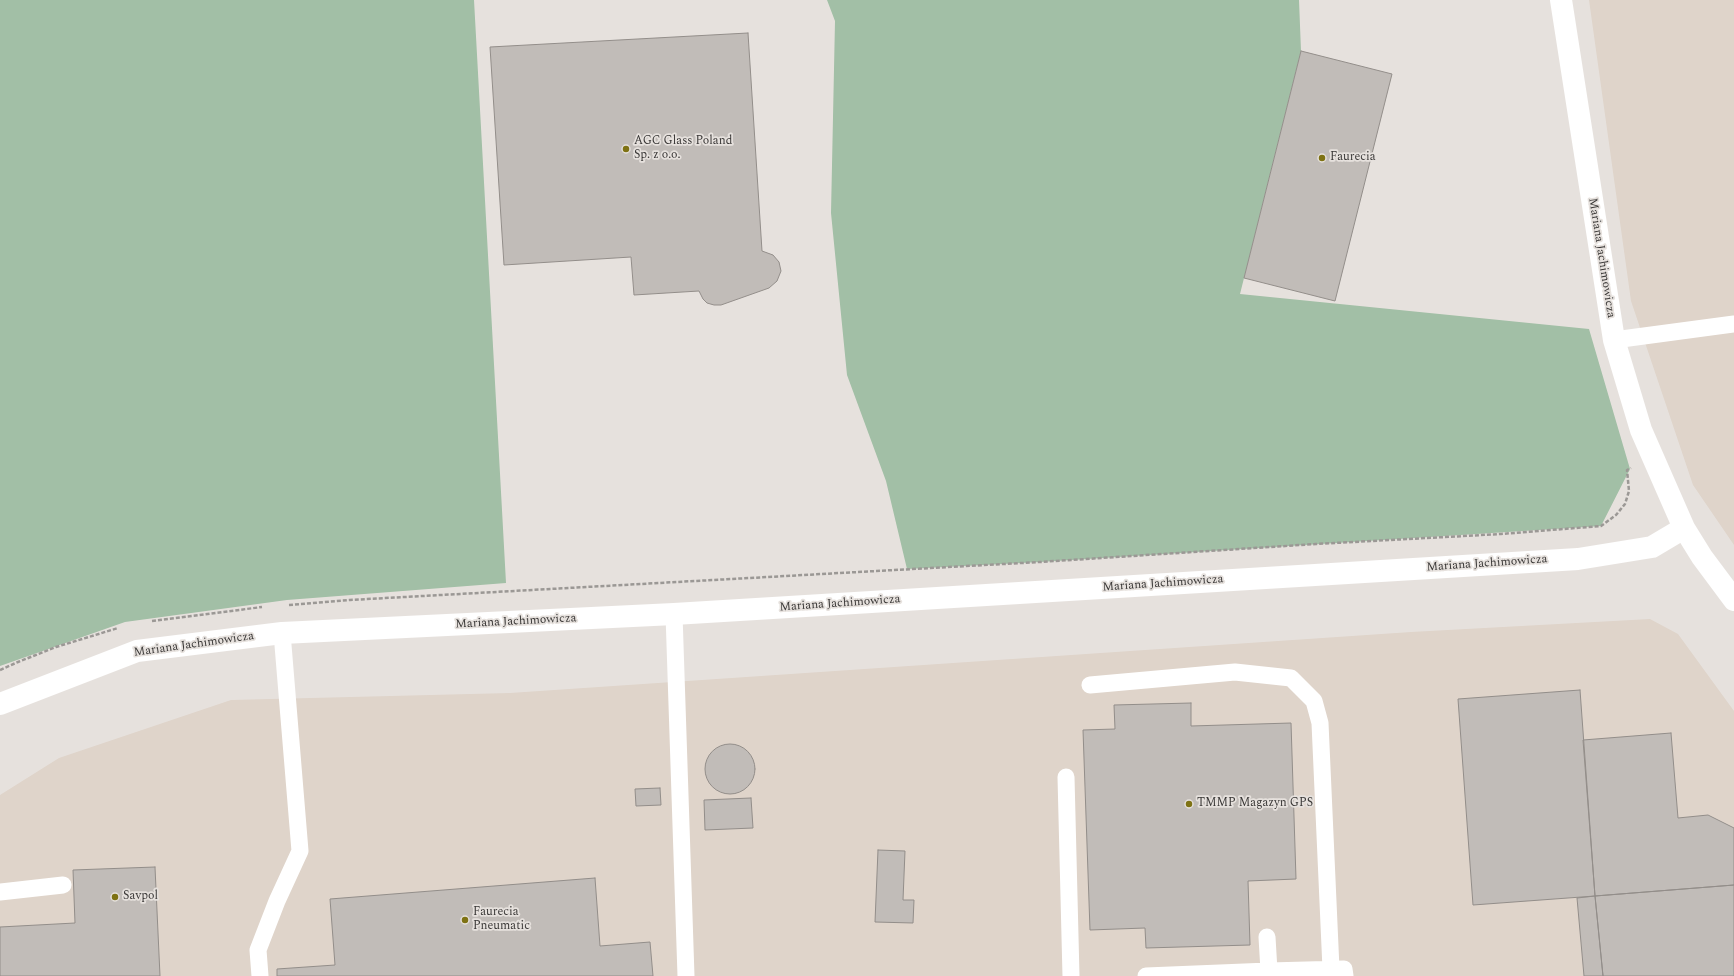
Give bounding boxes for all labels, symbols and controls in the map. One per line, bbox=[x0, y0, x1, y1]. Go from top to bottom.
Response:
place label: AGC Glass Poland Sp. z o.o. bbox=[634, 135, 732, 163]
marker: AGC Glass Poland Sp. z o.o. bbox=[621, 144, 631, 154]
place label: Faurecia bbox=[1330, 151, 1376, 165]
marker: Faurecia bbox=[1317, 153, 1327, 163]
street label: Mariana Jachimowicza bbox=[1584, 197, 1618, 319]
street label: Mariana Jachimowicza bbox=[1426, 553, 1548, 575]
street label: Mariana Jachimowicza bbox=[1102, 573, 1224, 595]
street label: Mariana Jachimowicza bbox=[779, 593, 901, 615]
street label: Mariana Jachimowicza bbox=[455, 612, 577, 632]
street label: Mariana Jachimowicza bbox=[133, 629, 255, 661]
place label: TMMP Magazyn GPS bbox=[1197, 797, 1313, 811]
marker: TMMP Magazyn GPS bbox=[1184, 799, 1194, 809]
place label: Savpol bbox=[123, 890, 158, 904]
marker: Savpol bbox=[110, 892, 120, 902]
place label: Faurecia Pneumatic bbox=[473, 906, 530, 934]
marker: Faurecia Pneumatic bbox=[460, 915, 470, 925]

